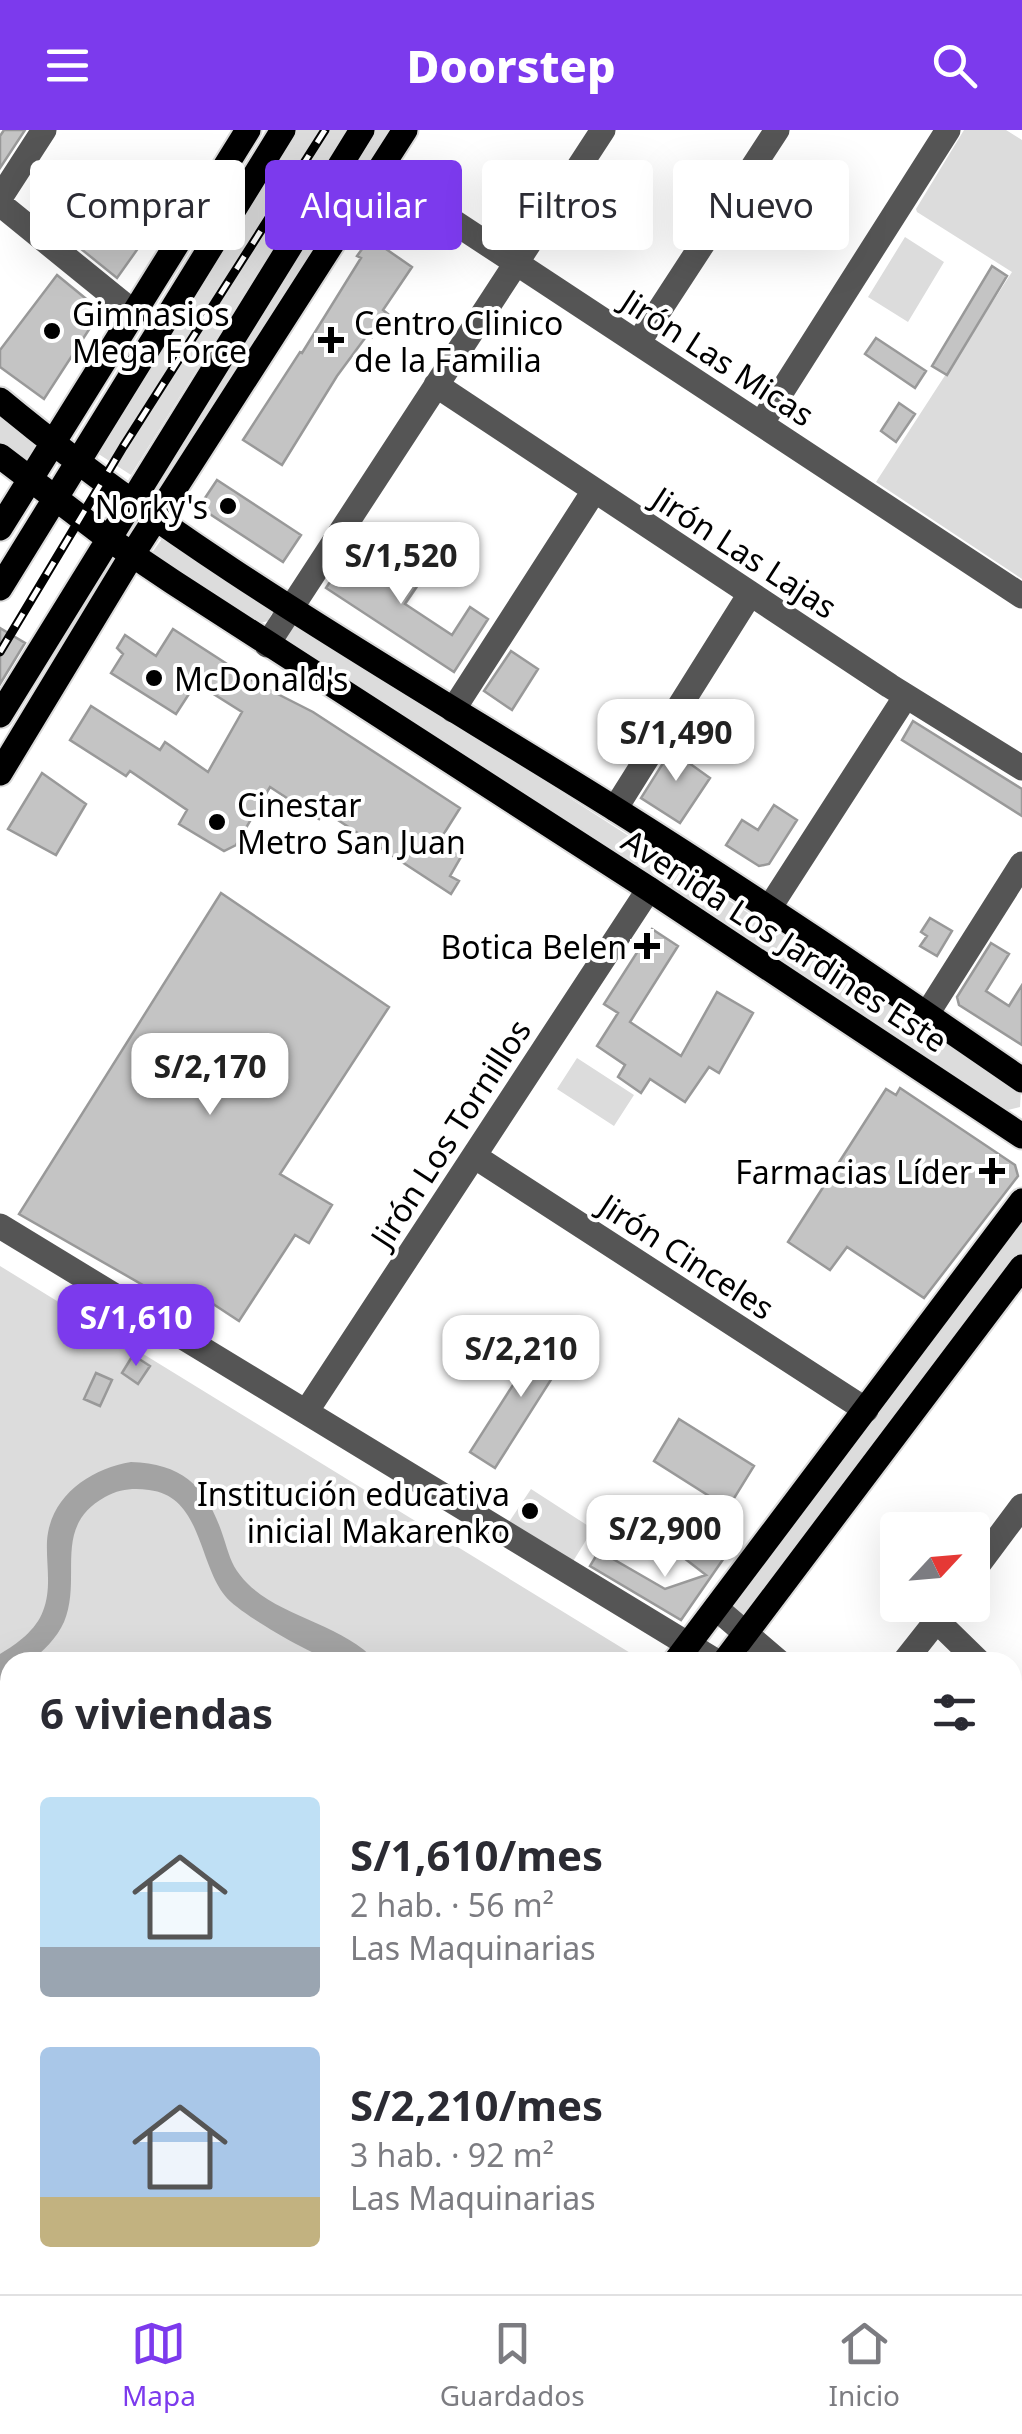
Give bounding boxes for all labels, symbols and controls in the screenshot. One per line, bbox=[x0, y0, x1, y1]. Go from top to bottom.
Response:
text: Doorstep bbox=[406, 35, 616, 96]
icon: menu bbox=[40, 38, 95, 93]
icon: search bbox=[927, 38, 982, 93]
chip: Comprar bbox=[30, 160, 245, 250]
chip: Alquilar bbox=[265, 160, 462, 250]
chip: Filtros bbox=[482, 160, 653, 250]
chip: Nuevo bbox=[673, 160, 849, 250]
street label: Jirón Las Micas bbox=[611, 277, 823, 435]
place label: Gimnasios Mega Force bbox=[72, 292, 247, 372]
place label: Centro Clinico de la Familia bbox=[354, 301, 563, 381]
marker: Gimnasios Mega Force bbox=[41, 320, 63, 342]
marker: Centro Clinico de la Familia bbox=[318, 327, 344, 353]
street label: Jirón Las Lajas bbox=[642, 475, 845, 628]
place label: Norky's bbox=[95, 485, 208, 528]
marker: Norky's bbox=[217, 495, 239, 517]
pin: S/1,520 bbox=[309, 522, 493, 607]
text: S/1,520 bbox=[344, 533, 458, 576]
place label: McDonald's bbox=[174, 657, 348, 700]
marker: McDonald's bbox=[143, 667, 165, 689]
pin: S/1,490 bbox=[584, 699, 768, 784]
text: S/1,490 bbox=[619, 710, 733, 753]
place label: Cinestar Metro San Juan bbox=[237, 783, 466, 863]
marker: Cinestar Metro San Juan bbox=[206, 811, 228, 833]
street label: Avenida Los Jardines Este bbox=[614, 819, 956, 1061]
place label: Botica Belen bbox=[440, 925, 627, 968]
marker: Botica Belen bbox=[636, 935, 658, 957]
street label: Jirón Los Tornillos bbox=[358, 1011, 540, 1258]
pin: S/2,170 bbox=[118, 1033, 302, 1118]
text: S/2,170 bbox=[153, 1044, 267, 1087]
place label: Farmacias Líder bbox=[735, 1150, 972, 1193]
marker: Farmacias Líder bbox=[981, 1160, 1003, 1182]
street label: Jirón Cinceles bbox=[589, 1182, 783, 1329]
pin: S/1,610 bbox=[44, 1284, 228, 1369]
text: S/1,610 bbox=[79, 1295, 193, 1338]
pin: S/2,210 bbox=[429, 1315, 613, 1400]
text: S/2,210 bbox=[464, 1326, 578, 1369]
place label: Institución educativa inicial Makarenko bbox=[197, 1472, 510, 1552]
pin: S/2,900 bbox=[573, 1495, 757, 1580]
marker: Institución educativa inicial Makarenko bbox=[519, 1500, 541, 1522]
text: S/2,900 bbox=[608, 1506, 722, 1549]
north arrow bbox=[880, 1512, 990, 1622]
map controls bbox=[880, 1512, 990, 1622]
text: 6 viviendas bbox=[40, 1684, 273, 1741]
icon: filters bbox=[927, 1685, 982, 1740]
text: S/1,610/mes bbox=[350, 1826, 603, 1883]
icon: home bbox=[120, 1837, 240, 1957]
text: 2 hab. · 56 m² bbox=[350, 1883, 554, 1926]
text: Las Maquinarias bbox=[350, 1926, 596, 1969]
text: S/2,210/mes bbox=[350, 2076, 603, 2133]
icon: home bbox=[120, 2087, 240, 2207]
text: 3 hab. · 92 m² bbox=[350, 2133, 554, 2176]
text: Las Maquinarias bbox=[350, 2176, 596, 2219]
tab: Mapa bbox=[122, 2316, 196, 2414]
tab: Guardados bbox=[440, 2316, 585, 2414]
tab: Inicio bbox=[828, 2316, 900, 2414]

